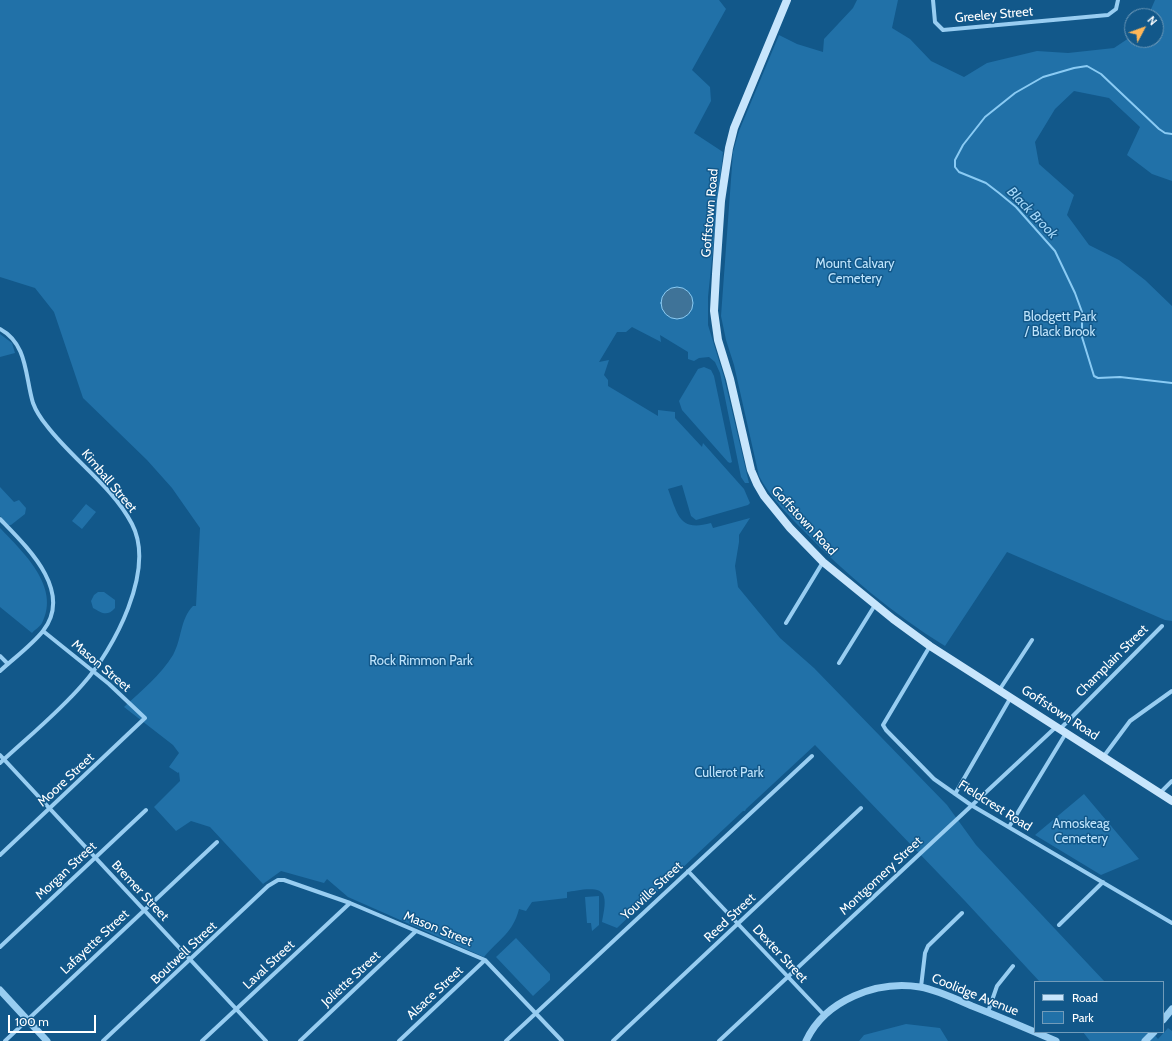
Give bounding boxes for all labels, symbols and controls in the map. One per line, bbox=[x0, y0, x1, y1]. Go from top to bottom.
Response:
street label: Greeley Street bbox=[954, 4, 1034, 26]
north arrow bbox=[1124, 8, 1164, 48]
text: N bbox=[1144, 13, 1160, 28]
street label: Goffstown Road bbox=[698, 168, 722, 258]
water label: Black Brook bbox=[1003, 184, 1061, 242]
park label: Mount Calvary Cemetery bbox=[815, 256, 895, 287]
park label: Blodgett Park / Black Brook bbox=[1023, 309, 1097, 340]
street label: Kimball Street bbox=[78, 446, 140, 516]
street label: Goffstown Road bbox=[768, 483, 840, 559]
street label: Champlain Street bbox=[1073, 622, 1151, 700]
street label: Mason Street bbox=[68, 637, 134, 695]
park label: Rock Rimmon Park bbox=[369, 653, 473, 669]
street label: Goffstown Road bbox=[1018, 682, 1102, 744]
street label: Moore Street bbox=[34, 750, 98, 810]
park label: Cullerot Park bbox=[694, 765, 764, 781]
street label: Fieldcrest Road bbox=[955, 777, 1035, 835]
park label: Amoskeag Cemetery bbox=[1053, 816, 1109, 847]
street label: Montgomery Street bbox=[836, 834, 926, 918]
street label: Morgan Street bbox=[32, 839, 100, 903]
street label: Bremer Street bbox=[108, 858, 172, 924]
street label: Youville Street bbox=[618, 859, 686, 923]
street label: Reed Street bbox=[701, 890, 759, 946]
street label: Lafayette Street bbox=[58, 906, 132, 978]
street label: Mason Street bbox=[401, 908, 475, 950]
street label: Boutwell Street bbox=[148, 918, 220, 988]
street label: Dexter Street bbox=[749, 922, 811, 986]
street label: Laval Street bbox=[240, 937, 298, 993]
street label: Joliette Street bbox=[318, 948, 384, 1010]
street label: Alsace Street bbox=[404, 963, 466, 1023]
street label: Coolidge Avenue bbox=[929, 970, 1021, 1020]
legend bbox=[1034, 981, 1164, 1033]
text: Road bbox=[1072, 990, 1098, 1005]
scale bar bbox=[10, 1007, 98, 1033]
text: Park bbox=[1072, 1010, 1094, 1025]
text: 100 m bbox=[15, 1014, 49, 1029]

